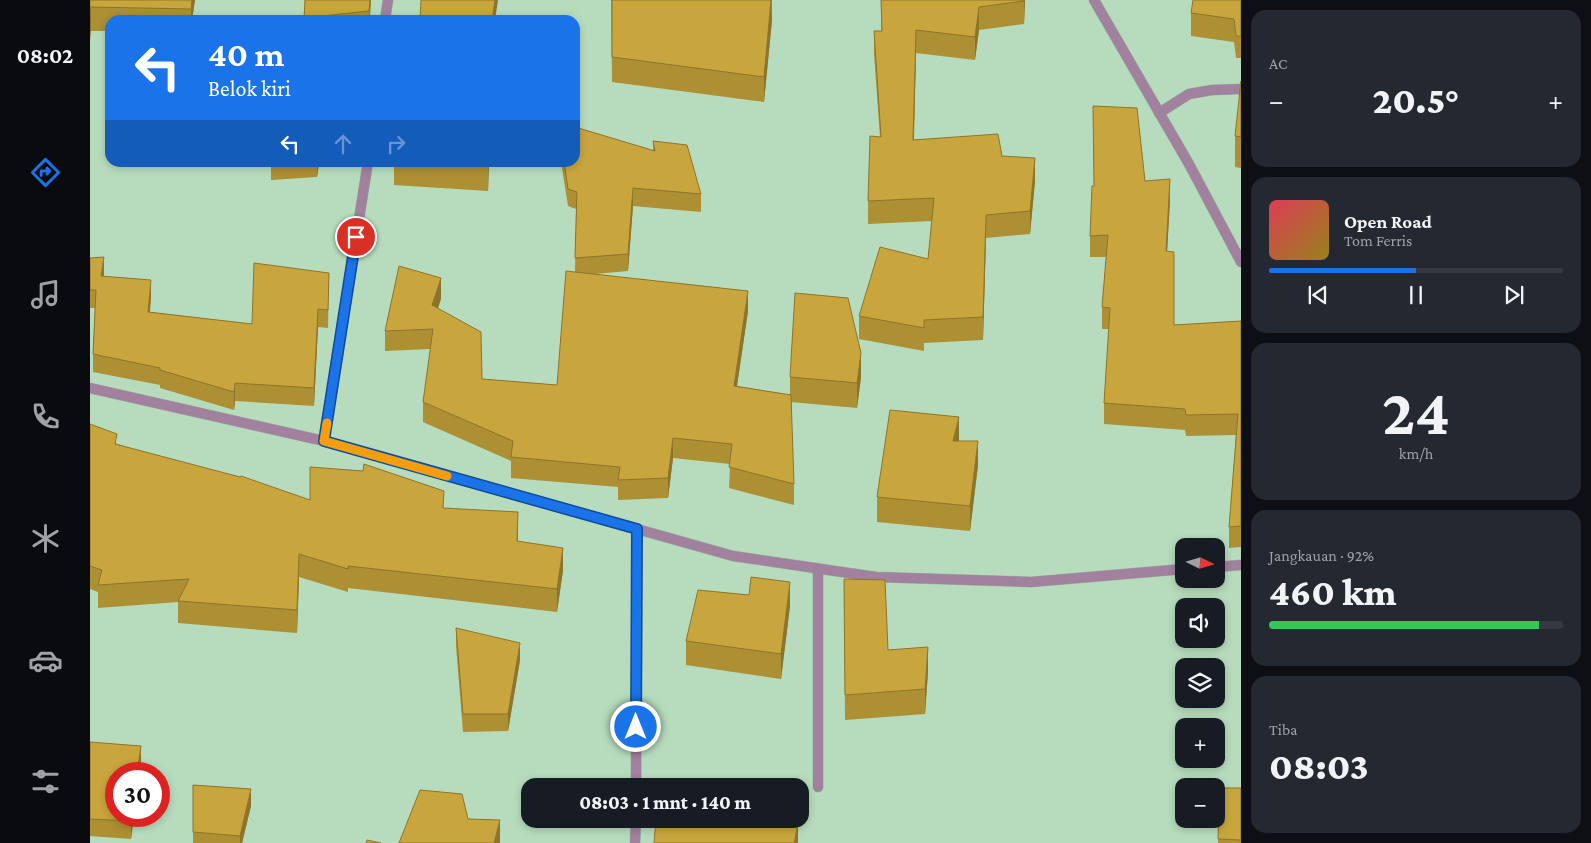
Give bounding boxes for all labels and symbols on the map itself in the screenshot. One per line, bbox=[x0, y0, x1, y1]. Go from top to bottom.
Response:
pin bbox=[335, 216, 377, 258]
north arrow bbox=[1175, 538, 1225, 588]
position arrow bbox=[609, 700, 661, 752]
speed limit sign: 30 bbox=[105, 762, 170, 827]

